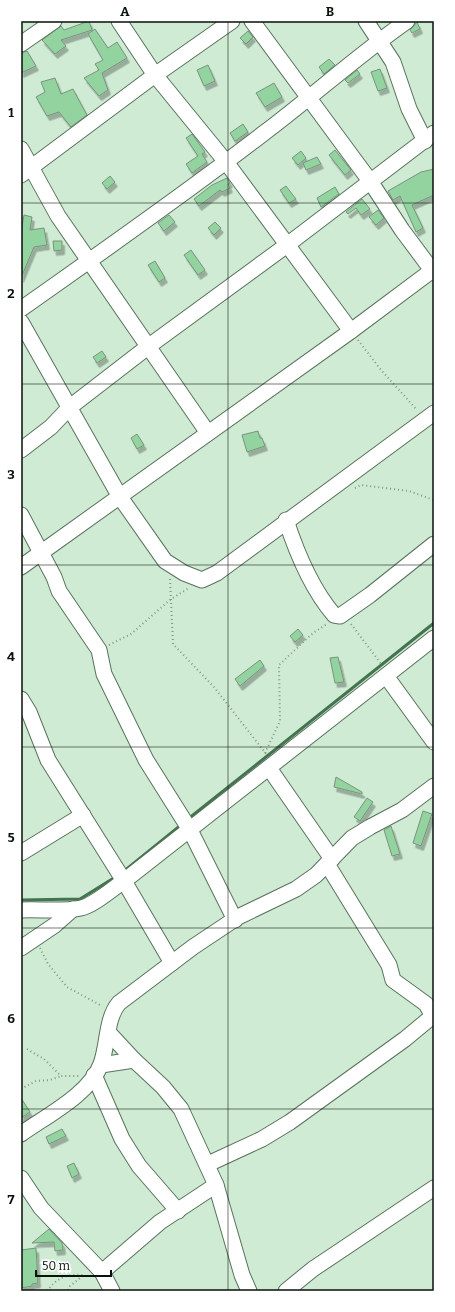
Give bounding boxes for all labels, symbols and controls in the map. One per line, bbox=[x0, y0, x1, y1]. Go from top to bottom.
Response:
text: A bbox=[120, 4, 130, 19]
text: B bbox=[326, 4, 334, 19]
text: 1 bbox=[8, 105, 14, 120]
text: 2 bbox=[7, 286, 15, 301]
text: 3 bbox=[7, 467, 15, 482]
text: 4 bbox=[7, 649, 15, 664]
text: 5 bbox=[7, 830, 15, 845]
text: 6 bbox=[7, 1011, 15, 1026]
text: 7 bbox=[8, 1192, 15, 1207]
scale bar bbox=[36, 1252, 111, 1278]
text: 50 m bbox=[42, 1259, 71, 1273]

